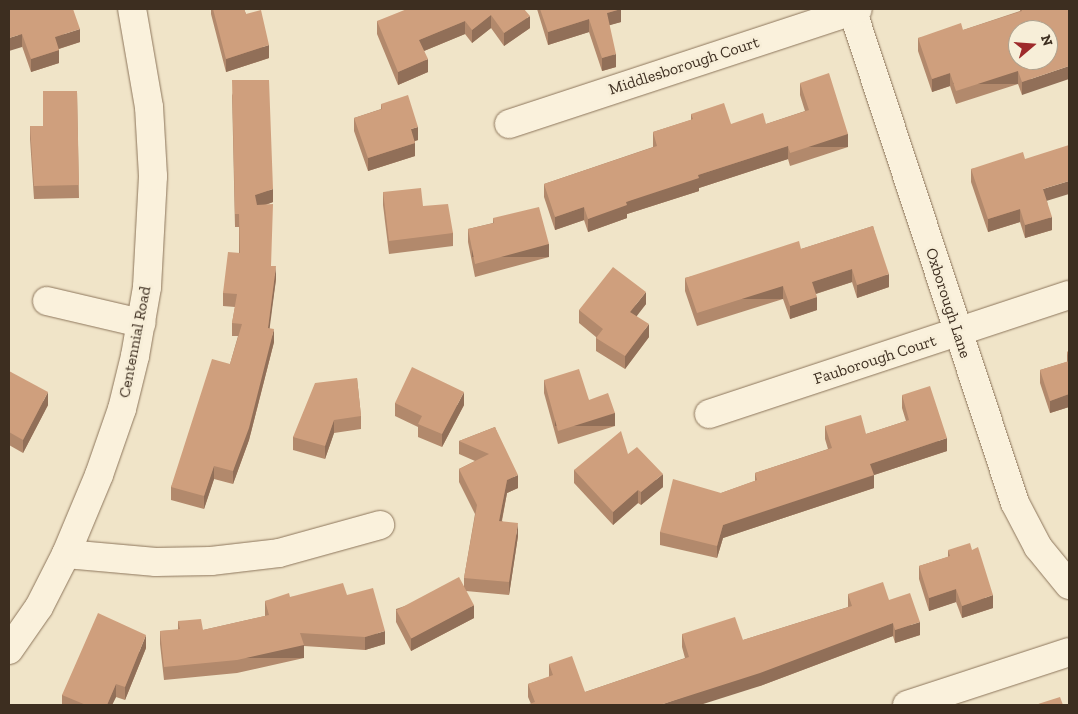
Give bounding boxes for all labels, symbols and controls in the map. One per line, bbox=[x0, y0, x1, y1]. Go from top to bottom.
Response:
north arrow bbox=[1008, 20, 1058, 70]
street label: Middlesborough Court bbox=[606, 33, 762, 99]
text: N bbox=[1037, 33, 1057, 48]
street label: Oxborough Lane bbox=[921, 245, 975, 361]
street label: Centennial Road bbox=[115, 285, 155, 399]
street label: Fauborough Court bbox=[811, 331, 939, 389]

